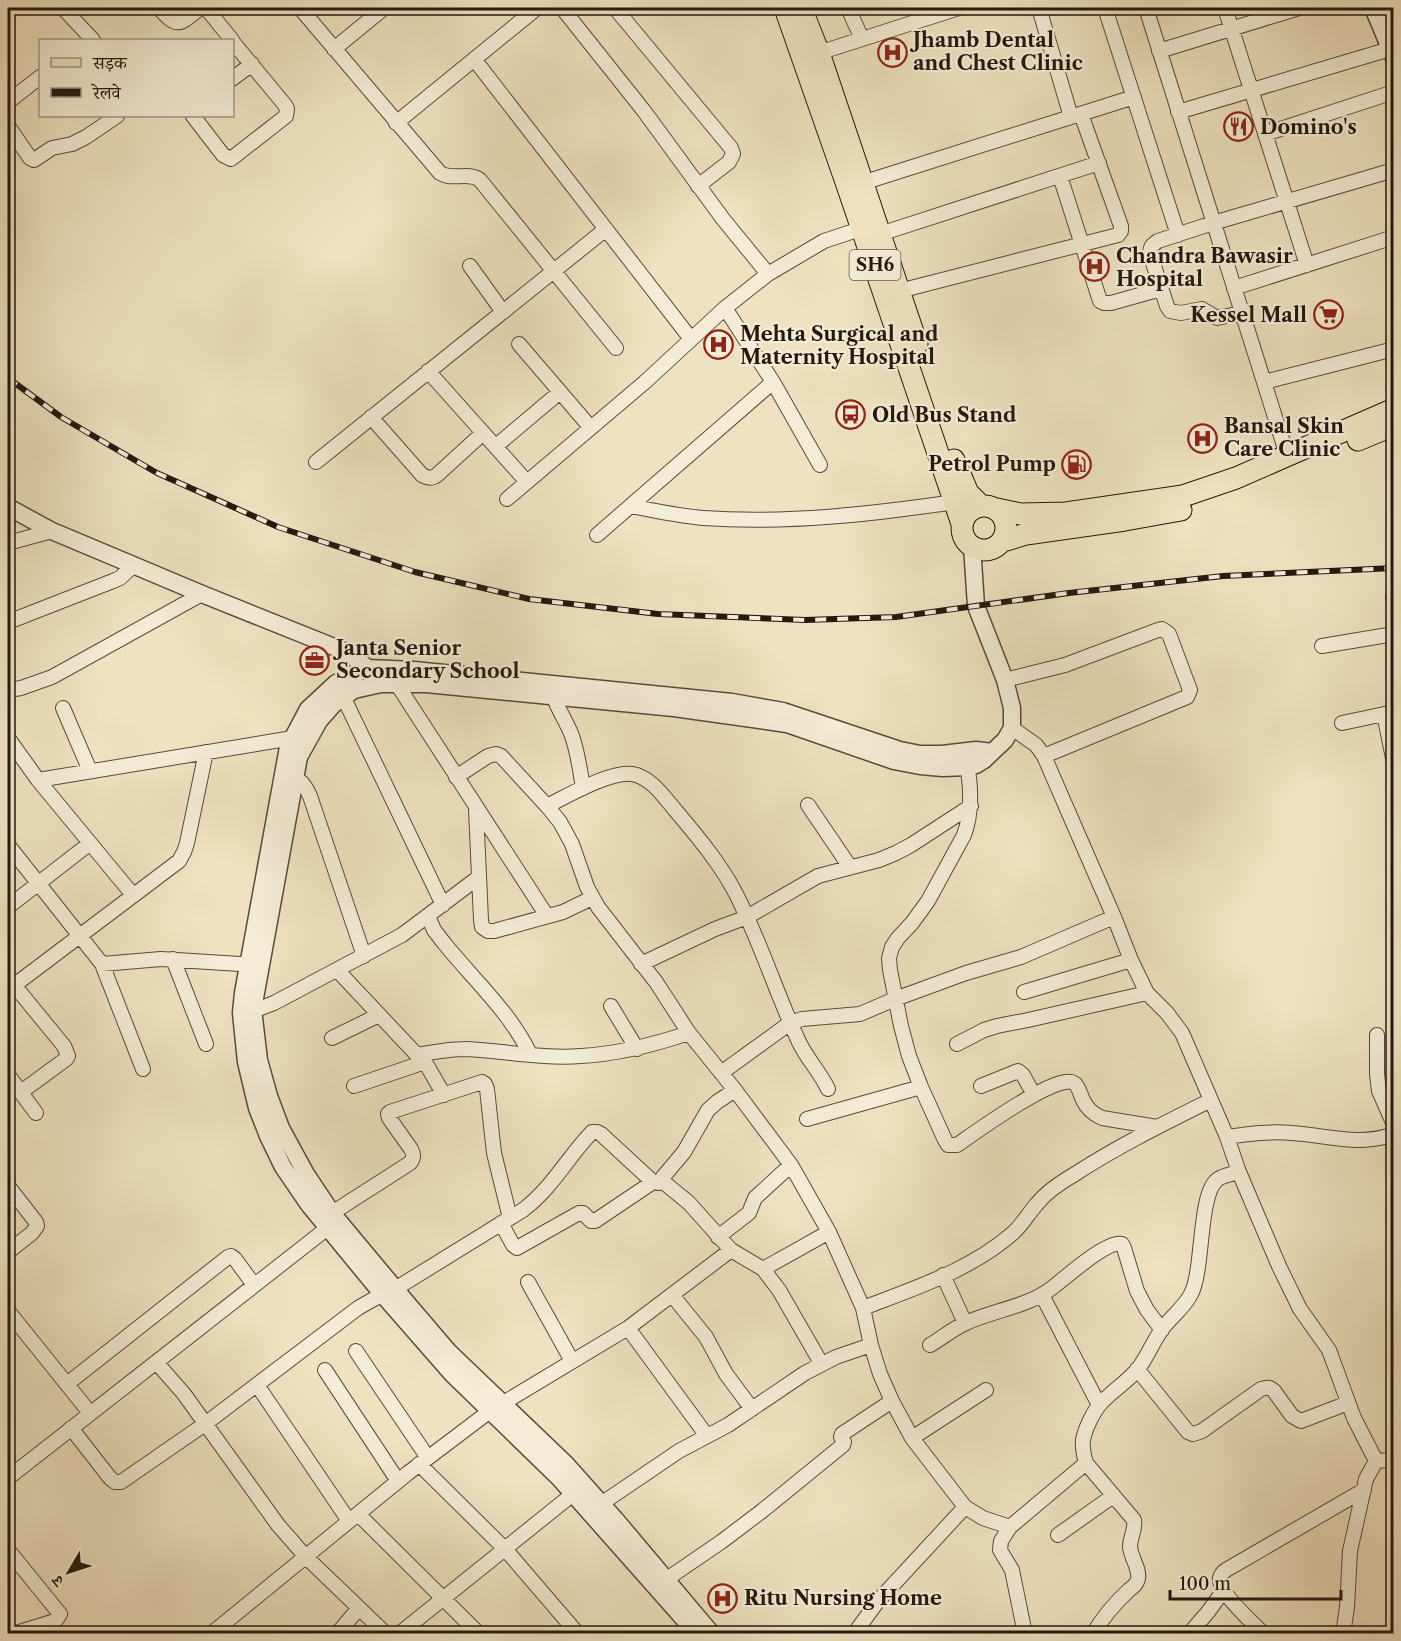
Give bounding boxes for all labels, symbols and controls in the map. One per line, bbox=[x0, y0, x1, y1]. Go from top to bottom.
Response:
place label: Jhamb Dental and Chest Clinic bbox=[909, 28, 1083, 75]
hospital icon: Jhamb Dental and Chest Clinic bbox=[876, 36, 908, 68]
legend bbox=[39, 39, 234, 117]
text: सड़क bbox=[92, 52, 128, 74]
text: रेलवे bbox=[91, 82, 122, 104]
restaurant icon: Domino's bbox=[1223, 111, 1255, 143]
place label: Domino's bbox=[1260, 115, 1357, 139]
place label: Chandra Bawasir Hospital bbox=[1116, 244, 1293, 291]
road number: SH6 bbox=[850, 250, 900, 280]
hospital icon: Chandra Bawasir Hospital bbox=[1079, 251, 1111, 283]
supermarket icon: Kessel Mall bbox=[1312, 299, 1344, 331]
place label: Kessel Mall bbox=[1190, 303, 1307, 327]
place label: Mehta Surgical and Maternity Hospital bbox=[740, 322, 939, 369]
hospital icon: Mehta Surgical and Maternity Hospital bbox=[703, 329, 735, 361]
bus stop icon: Old Bus Stand bbox=[835, 399, 867, 431]
place label: Old Bus Stand bbox=[872, 403, 1017, 427]
place label: Bansal Skin Care Clinic bbox=[1224, 414, 1344, 461]
hospital icon: Bansal Skin Care Clinic bbox=[1187, 422, 1219, 454]
fuel station icon: Petrol Pump bbox=[1061, 448, 1093, 480]
place label: Petrol Pump bbox=[928, 452, 1056, 476]
place label: Janta Senior Secondary School bbox=[332, 636, 520, 683]
office icon: Janta Senior Secondary School bbox=[299, 644, 331, 676]
north arrow bbox=[39, 1542, 99, 1602]
scale bar bbox=[1170, 1563, 1341, 1601]
text: उ bbox=[46, 1571, 68, 1592]
text: 100 m bbox=[1179, 1573, 1231, 1595]
hospital icon: Ritu Nursing Home bbox=[707, 1582, 739, 1614]
place label: Ritu Nursing Home bbox=[744, 1586, 942, 1610]

